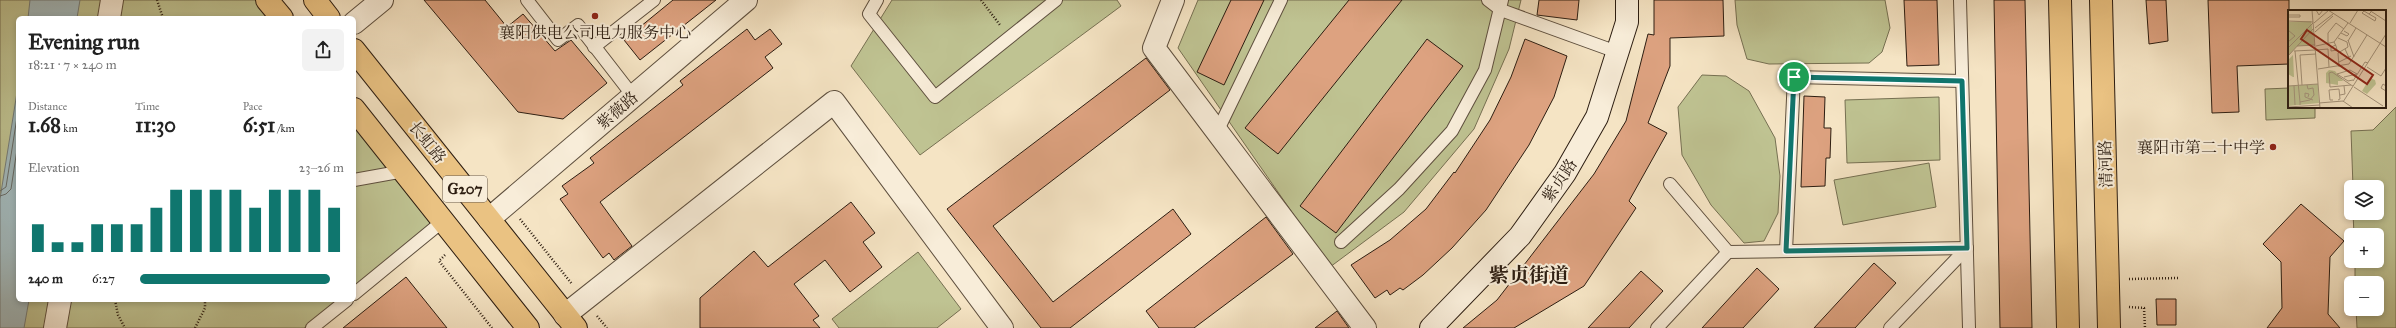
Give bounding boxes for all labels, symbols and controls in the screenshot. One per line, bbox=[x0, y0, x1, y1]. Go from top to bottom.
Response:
inset map bbox=[2288, 10, 2386, 108]
marker: 襄阳供电公司电力服务中心 bbox=[590, 11, 600, 21]
place label: 襄阳供电公司电力服务中心 bbox=[499, 23, 691, 42]
text: Evening run bbox=[28, 28, 140, 55]
button: share bbox=[302, 29, 344, 71]
text: 18:21 · 7 × 240 m bbox=[28, 57, 117, 73]
pin bbox=[1777, 60, 1811, 94]
icon: arrive bbox=[1783, 66, 1805, 88]
street label: 紫薇路 bbox=[593, 87, 642, 133]
text: Distance bbox=[28, 100, 67, 113]
text: Time bbox=[135, 100, 160, 113]
text: Pace bbox=[243, 100, 263, 113]
text: 1.68 bbox=[28, 113, 61, 137]
text: 11:30 bbox=[135, 113, 176, 137]
text: 6:51 bbox=[243, 113, 275, 137]
street label: 长虹路 bbox=[405, 118, 450, 167]
text: km bbox=[61, 122, 78, 135]
text: /km bbox=[275, 122, 295, 135]
place label: 襄阳市第二十中学 bbox=[2137, 138, 2265, 157]
street label: 清河路 bbox=[2095, 140, 2116, 188]
marker: 襄阳市第二十中学 bbox=[2268, 142, 2278, 152]
street label: 紫贞路 bbox=[1538, 155, 1581, 205]
text: Elevation bbox=[28, 160, 80, 176]
text: 23–26 m bbox=[299, 160, 344, 176]
road number: G207 bbox=[443, 176, 487, 202]
map controls bbox=[2344, 180, 2384, 316]
button: layers bbox=[2344, 180, 2384, 220]
button: + bbox=[2344, 228, 2384, 268]
district label: 紫贞街道 bbox=[1489, 263, 1569, 287]
text: 240 m bbox=[28, 271, 63, 287]
text: 6:27 bbox=[92, 271, 115, 287]
button: − bbox=[2344, 276, 2384, 316]

